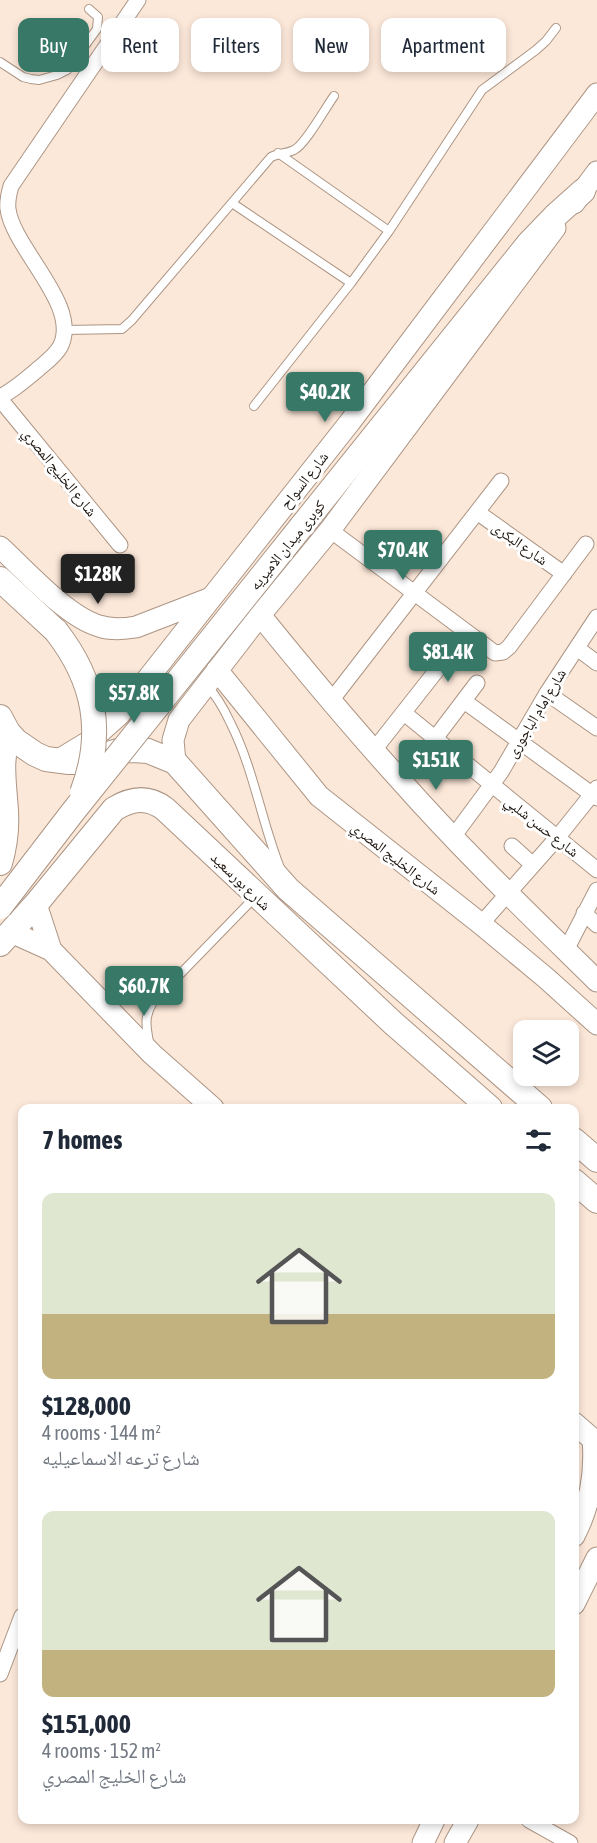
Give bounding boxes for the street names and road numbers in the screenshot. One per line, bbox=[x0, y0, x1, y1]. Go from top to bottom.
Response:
street label: شارع الخليج المصري bbox=[16, 425, 101, 522]
street label: شارع السواح bbox=[277, 448, 333, 513]
street label: كوبرى ميدان الاميريه bbox=[246, 497, 330, 594]
street label: شارع البكرى bbox=[488, 518, 551, 570]
street label: شارع إمام الباجورى bbox=[503, 665, 571, 762]
street label: شارع حسن شلبي bbox=[499, 792, 582, 863]
street label: شارع الخليج المصري bbox=[346, 818, 444, 901]
street label: شارع بورسعيد bbox=[206, 848, 274, 915]

